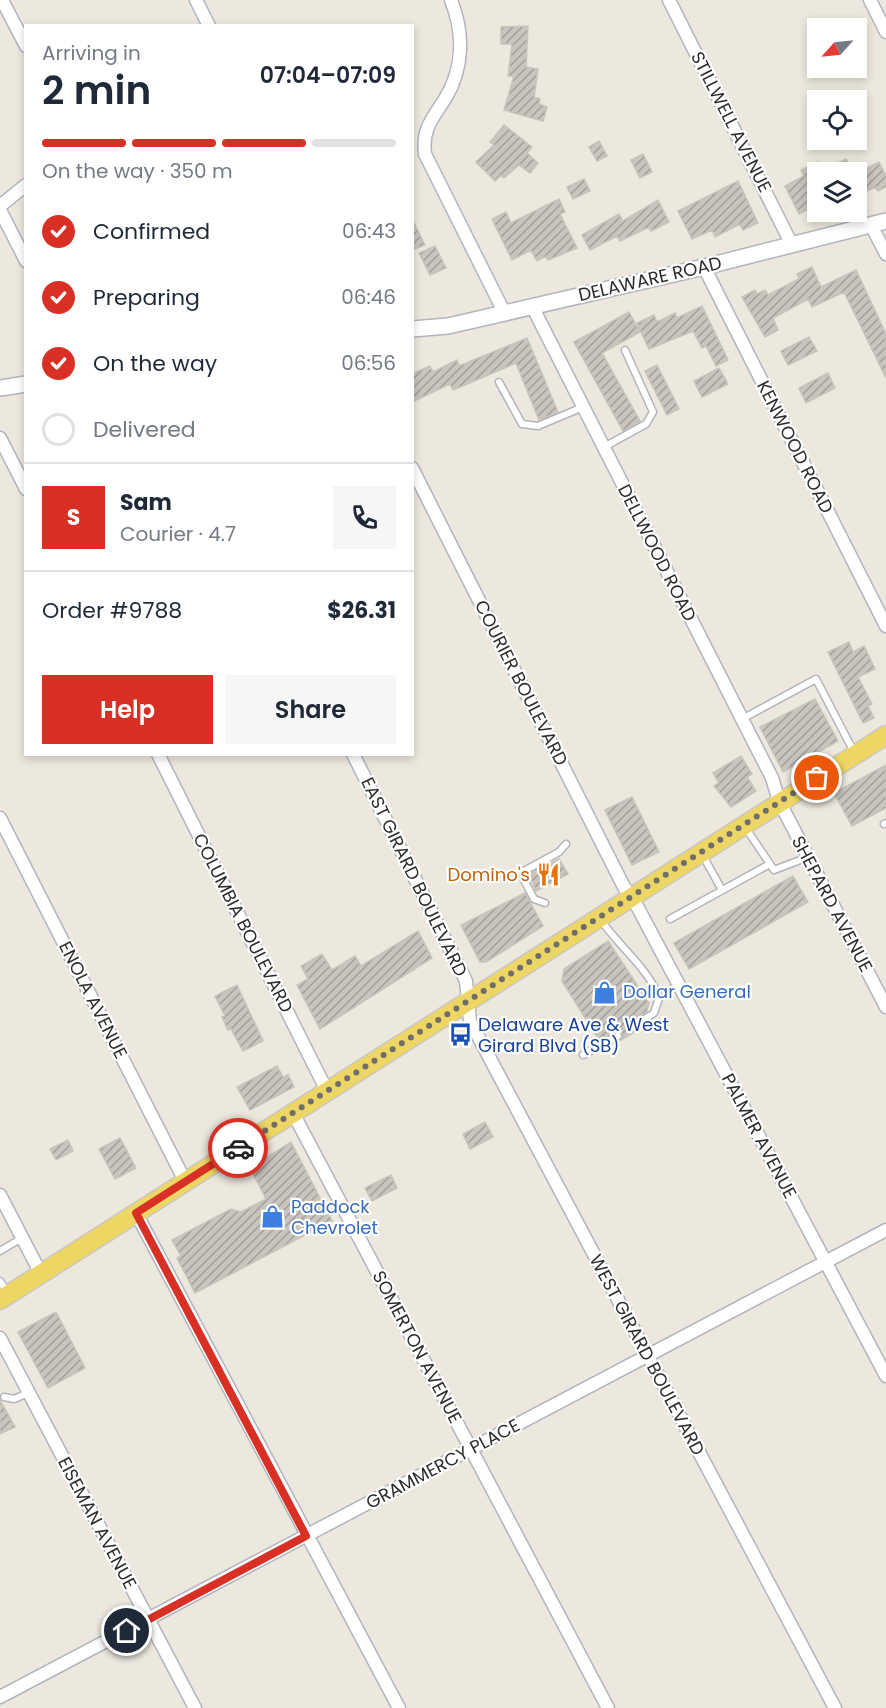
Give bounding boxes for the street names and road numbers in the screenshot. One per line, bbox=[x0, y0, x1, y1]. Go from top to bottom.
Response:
street label: STILLWELL AVENUE bbox=[685, 47, 778, 197]
street label: DELAWARE ROAD bbox=[576, 250, 724, 307]
street label: KENWOOD ROAD bbox=[751, 376, 840, 517]
street label: DELLWOOD ROAD bbox=[612, 480, 703, 626]
street label: COURIER BOULEVARD bbox=[469, 596, 574, 770]
street label: EAST GIRARD BOULEVARD bbox=[355, 773, 474, 981]
street label: COLUMBIA BOULEVARD bbox=[187, 829, 300, 1017]
street label: SHEPARD AVENUE bbox=[786, 831, 879, 976]
street label: ENOLA AVENUE bbox=[53, 937, 134, 1063]
street label: PALMER AVENUE bbox=[716, 1069, 803, 1203]
street label: WEST GIRARD BOULEVARD bbox=[584, 1250, 711, 1460]
street label: SOMERTON AVENUE bbox=[367, 1266, 468, 1427]
street label: GRAMMERCY PLACE bbox=[361, 1412, 524, 1515]
street label: EISEMAN AVENUE bbox=[52, 1452, 143, 1593]

